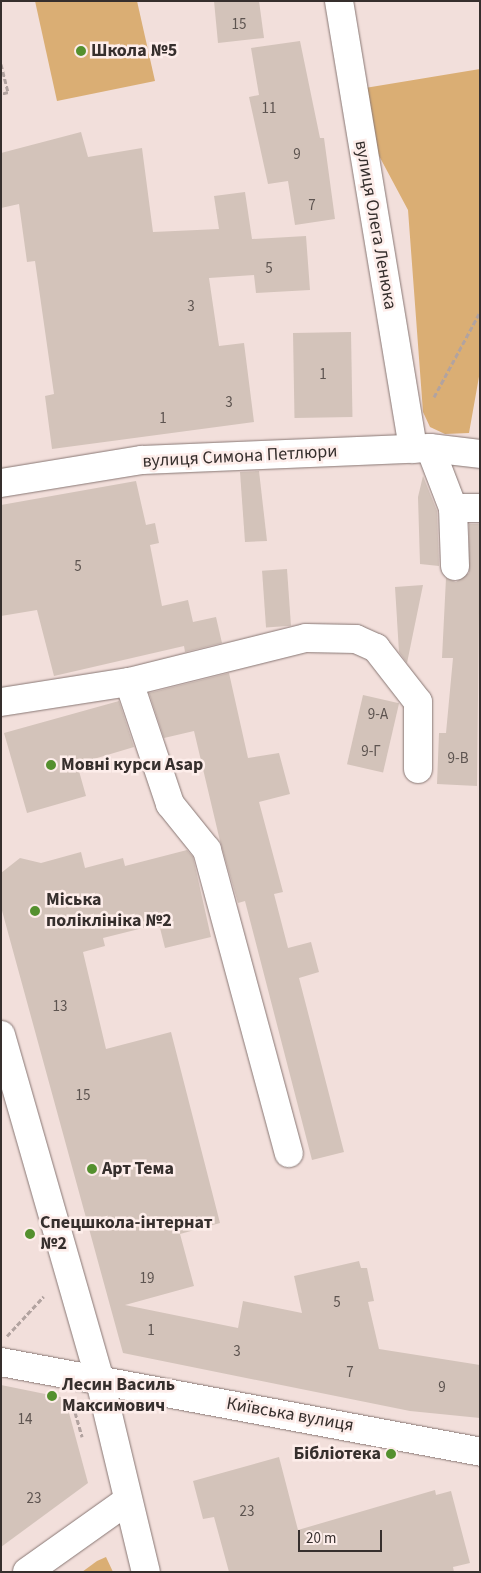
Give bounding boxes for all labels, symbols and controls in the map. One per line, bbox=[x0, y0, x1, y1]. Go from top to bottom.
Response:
house number: 15 bbox=[232, 16, 246, 34]
place label: Школа №5 bbox=[91, 40, 177, 62]
marker: Школа №5 bbox=[75, 45, 87, 57]
house number: 11 bbox=[262, 100, 276, 118]
street label: вулиця Олега Ленюка bbox=[349, 139, 401, 311]
house number: 9 bbox=[293, 146, 301, 164]
house number: 7 bbox=[308, 197, 316, 215]
house number: 5 bbox=[265, 260, 273, 278]
house number: 3 bbox=[187, 298, 195, 316]
house number: 1 bbox=[319, 366, 327, 384]
house number: 3 bbox=[225, 394, 233, 412]
house number: 1 bbox=[159, 410, 167, 428]
street label: вулиця Симона Петлюри bbox=[142, 441, 338, 473]
house number: 5 bbox=[74, 558, 82, 576]
house number: 9-А bbox=[368, 706, 388, 724]
house number: 9-Г bbox=[361, 743, 381, 761]
house number: 9-В bbox=[448, 750, 468, 768]
place label: Мовні курси Asap bbox=[61, 754, 203, 776]
marker: Мовні курси Asap bbox=[45, 759, 57, 771]
place label: Міська поліклініка №2 bbox=[46, 890, 172, 932]
marker: Міська поліклініка №2 bbox=[28, 904, 42, 918]
house number: 13 bbox=[53, 998, 67, 1016]
house number: 15 bbox=[76, 1087, 90, 1105]
place label: Арт Тема bbox=[102, 1158, 174, 1180]
marker: Арт Тема bbox=[86, 1163, 98, 1175]
place label: Спецшкола-інтернат №2 bbox=[40, 1213, 213, 1256]
marker: Спецшкола-інтернат №2 bbox=[24, 1228, 36, 1240]
house number: 19 bbox=[140, 1270, 154, 1288]
house number: 5 bbox=[333, 1294, 341, 1312]
house number: 1 bbox=[147, 1322, 155, 1340]
house number: 3 bbox=[233, 1343, 241, 1361]
house number: 7 bbox=[346, 1364, 354, 1382]
place label: Лесин Василь Максимович bbox=[62, 1375, 175, 1418]
house number: 9 bbox=[438, 1379, 446, 1397]
marker: Лесин Василь Максимович bbox=[46, 1390, 58, 1402]
street label: Київська вулиця bbox=[225, 1393, 355, 1437]
house number: 14 bbox=[18, 1411, 32, 1429]
place label: Бібліотека bbox=[293, 1443, 381, 1465]
marker: Бібліотека bbox=[385, 1448, 397, 1460]
house number: 23 bbox=[27, 1490, 41, 1508]
house number: 23 bbox=[240, 1503, 254, 1521]
scale bar bbox=[301, 1520, 385, 1552]
text: 20 m bbox=[306, 1528, 336, 1549]

